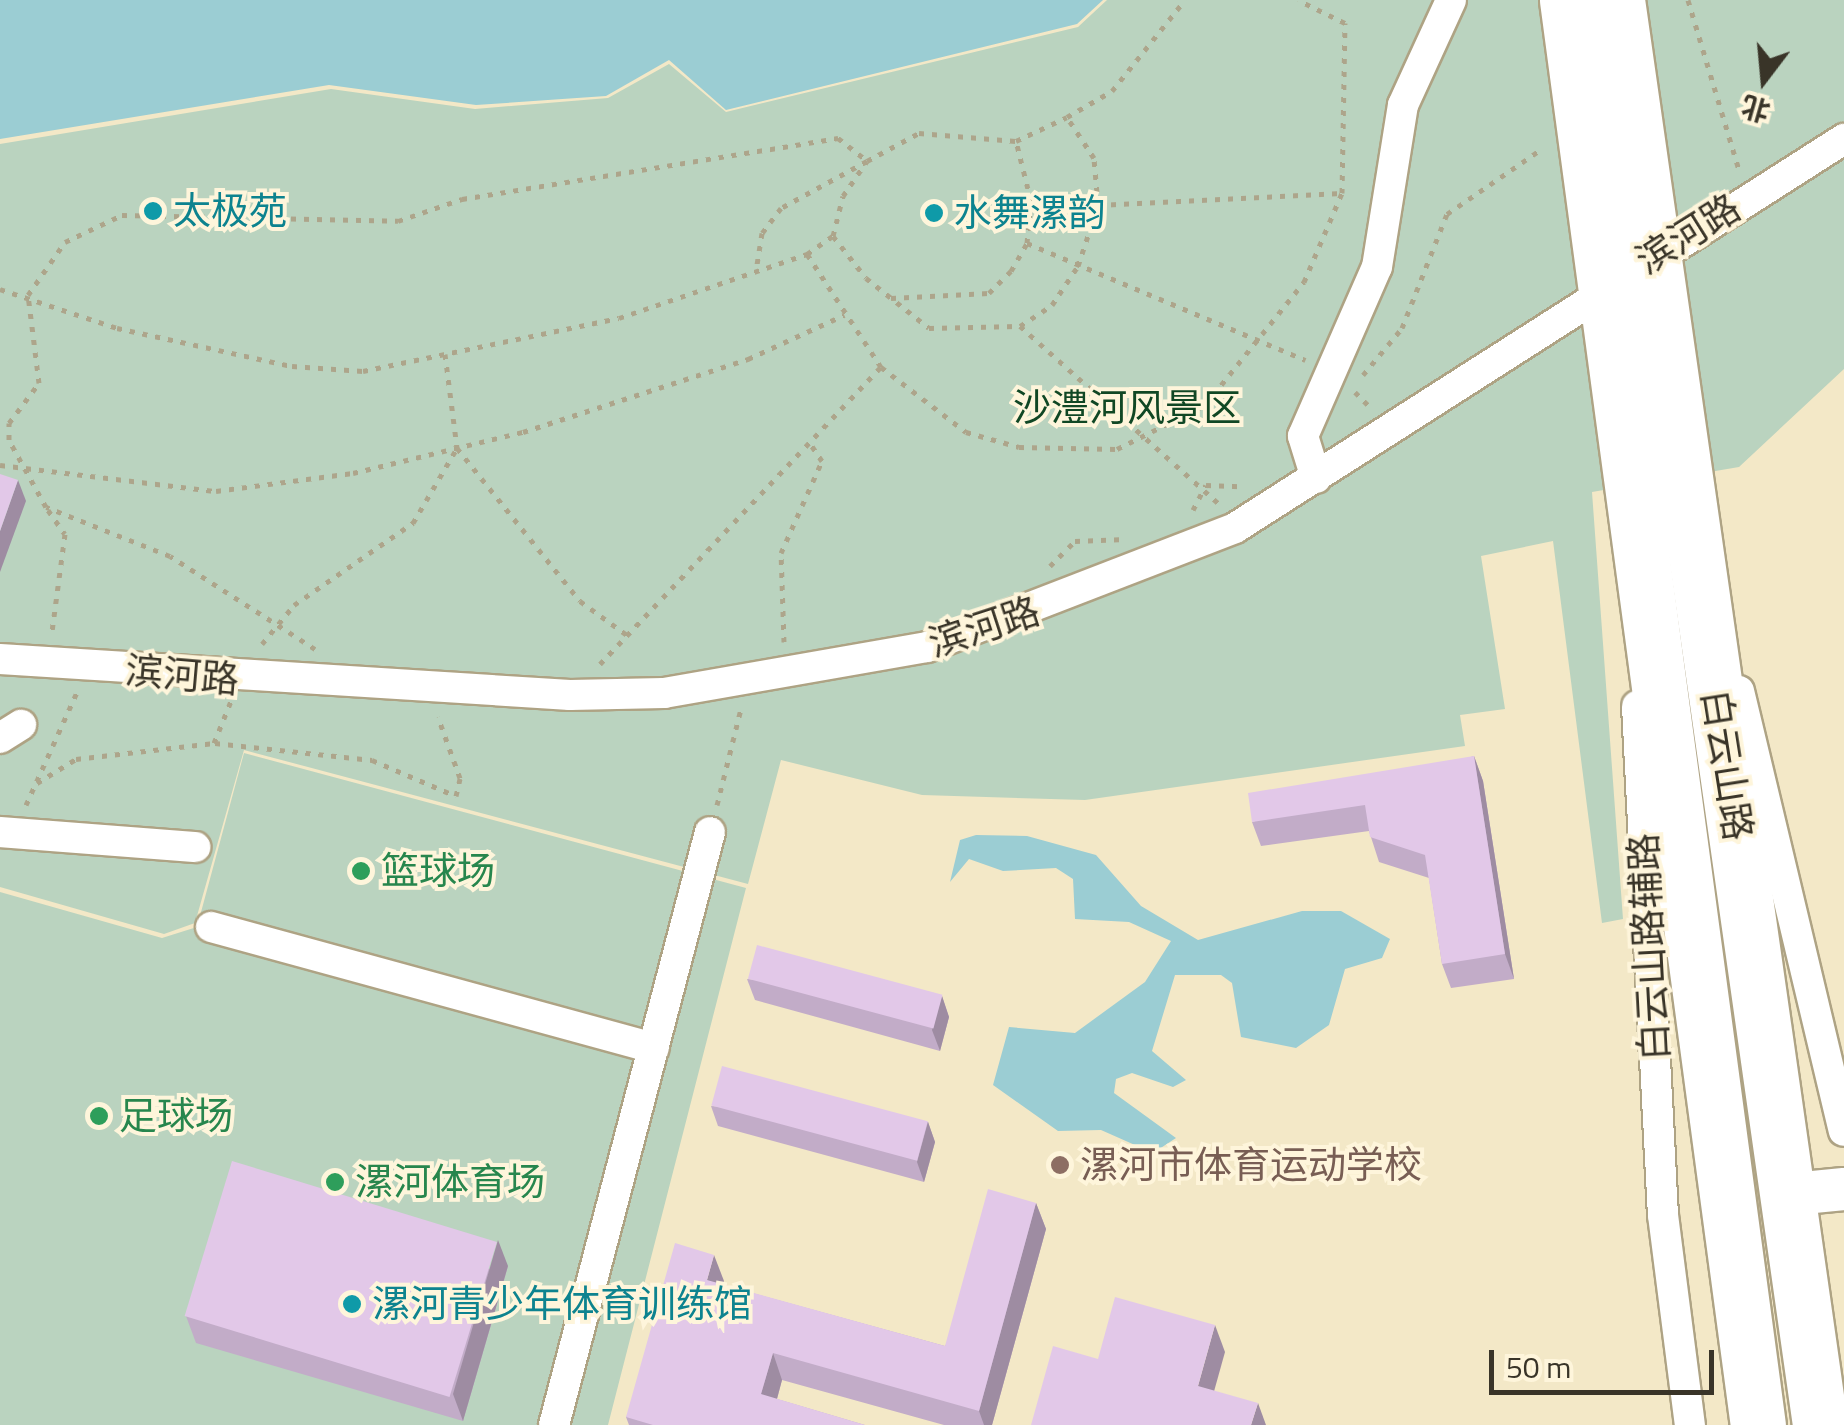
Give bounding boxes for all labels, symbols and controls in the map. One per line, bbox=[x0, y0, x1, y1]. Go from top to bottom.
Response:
north arrow bbox=[1714, 30, 1814, 130]
text: 北 bbox=[1736, 85, 1775, 134]
street label: 滨河路 bbox=[1628, 184, 1748, 284]
place label: 太极苑 bbox=[173, 188, 287, 234]
place label: 水舞漯韵 bbox=[954, 190, 1106, 236]
marker: 太极苑 bbox=[142, 200, 164, 222]
marker: 水舞漯韵 bbox=[923, 202, 945, 224]
park label: 沙澧河风景区 bbox=[1013, 385, 1241, 431]
street label: 滨河路 bbox=[923, 588, 1045, 666]
street label: 滨河路 bbox=[123, 647, 241, 703]
street label: 白云山路 bbox=[1693, 686, 1761, 844]
street label: 白云山路辅路 bbox=[1620, 832, 1678, 1062]
place label: 篮球场 bbox=[381, 848, 495, 894]
marker: 篮球场 bbox=[350, 860, 372, 882]
place label: 足球场 bbox=[119, 1093, 233, 1139]
marker: 足球场 bbox=[88, 1105, 110, 1127]
place label: 漯河市体育运动学校 bbox=[1080, 1142, 1422, 1188]
marker: 漯河市体育运动学校 bbox=[1049, 1154, 1071, 1176]
place label: 漯河体育场 bbox=[355, 1159, 545, 1205]
marker: 漯河体育场 bbox=[324, 1171, 346, 1193]
place label: 漯河青少年体育训练馆 bbox=[372, 1281, 752, 1327]
marker: 漯河青少年体育训练馆 bbox=[341, 1293, 363, 1315]
scale bar bbox=[1494, 1330, 1719, 1392]
text: 50 m bbox=[1506, 1344, 1571, 1390]

